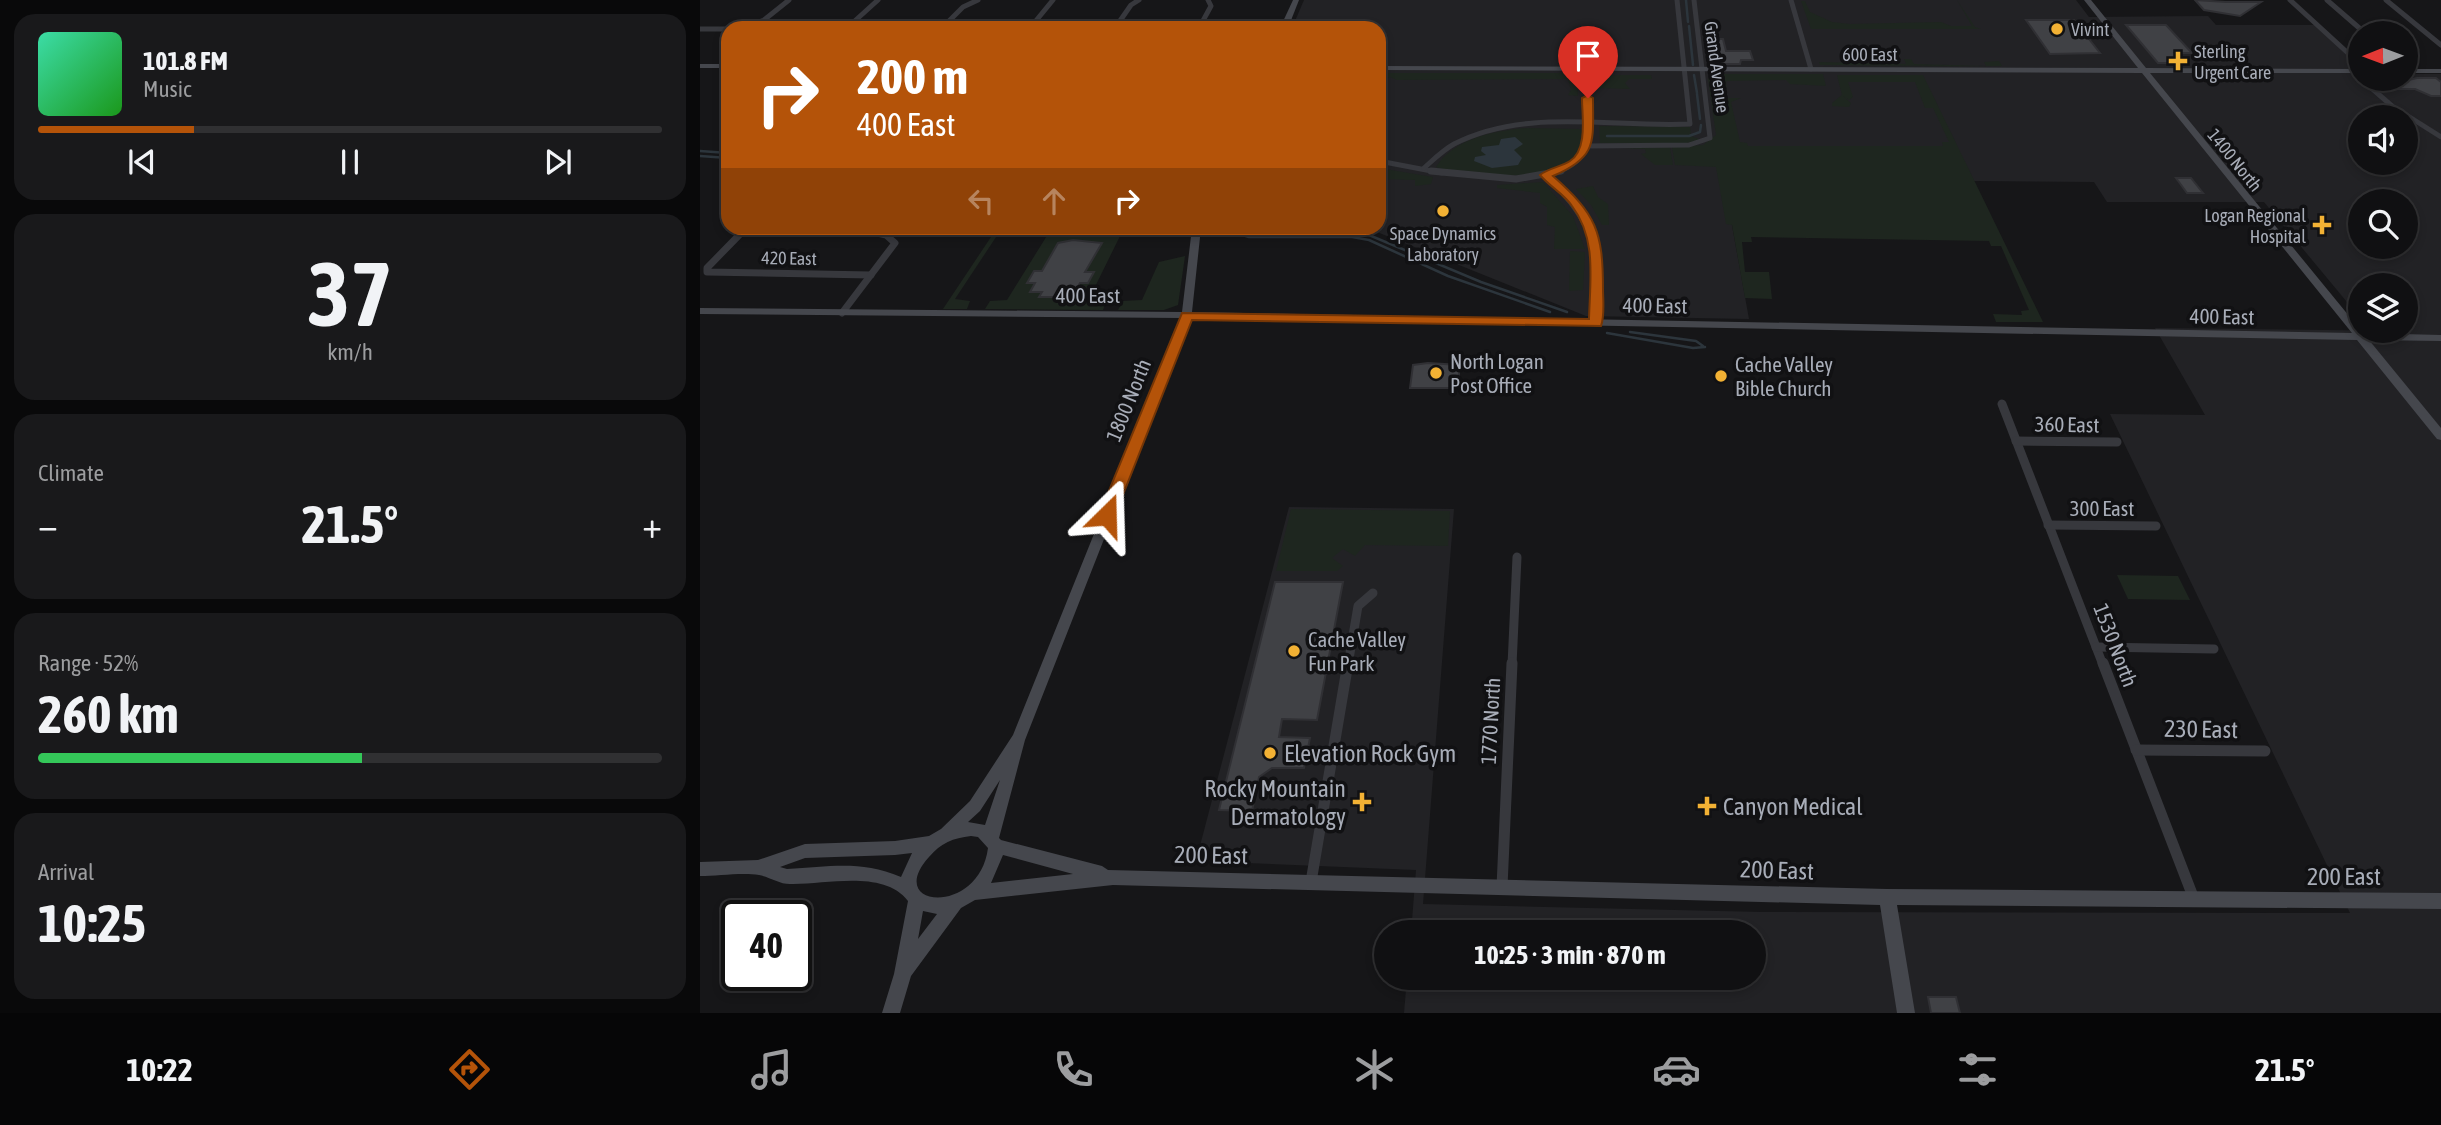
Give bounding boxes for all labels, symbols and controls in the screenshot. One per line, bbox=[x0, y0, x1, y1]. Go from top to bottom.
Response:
place label: Vivint bbox=[2071, 19, 2109, 40]
street label: Grand Avenue bbox=[1700, 20, 1734, 114]
marker: Vivint bbox=[2049, 21, 2065, 37]
north arrow bbox=[2348, 21, 2418, 91]
map controls bbox=[2348, 21, 2418, 343]
pin bbox=[1558, 26, 1618, 98]
icon: arrive bbox=[1569, 37, 1607, 75]
place label: Sterling Urgent Care bbox=[2194, 41, 2271, 83]
street label: 600 East bbox=[1842, 44, 1898, 65]
text: 101.8 FM bbox=[143, 46, 228, 76]
text: 200 m bbox=[857, 48, 968, 104]
icon: right bbox=[742, 49, 833, 140]
marker: Sterling Urgent Care bbox=[2168, 51, 2188, 71]
text: Music bbox=[143, 76, 191, 102]
button: sound bbox=[2348, 105, 2418, 175]
text: 400 East bbox=[857, 106, 956, 143]
street label: 1400 North bbox=[2203, 124, 2267, 196]
icon: previous bbox=[123, 143, 161, 181]
icon: pause bbox=[331, 143, 369, 181]
icon: next bbox=[539, 143, 577, 181]
icon: left bbox=[962, 182, 1000, 220]
icon: ahead bbox=[1035, 182, 1073, 220]
icon: right bbox=[1108, 182, 1146, 220]
button: search bbox=[2348, 189, 2418, 259]
marker: Space Dynamics Laboratory bbox=[1435, 203, 1451, 219]
place label: Logan Regional Hospital bbox=[2204, 205, 2306, 247]
marker: Logan Regional Hospital bbox=[2312, 215, 2332, 235]
place label: Space Dynamics Laboratory bbox=[1390, 223, 1496, 265]
text: 37 bbox=[307, 241, 393, 345]
street label: 420 East bbox=[761, 247, 817, 269]
button: layers bbox=[2348, 273, 2418, 343]
street label: 400 East bbox=[1056, 283, 1120, 307]
street label: 400 East bbox=[1622, 292, 1688, 318]
street label: 400 East bbox=[2189, 303, 2255, 329]
text: km/h bbox=[327, 339, 373, 365]
place label: North Logan Post Office bbox=[1450, 349, 1544, 397]
place label: Cache Valley Bible Church bbox=[1735, 352, 1833, 400]
street label: 1800 North bbox=[1101, 355, 1155, 445]
marker: North Logan Post Office bbox=[1428, 365, 1444, 381]
marker: Cache Valley Bible Church bbox=[1713, 368, 1729, 384]
street label: 360 East bbox=[2034, 411, 2100, 437]
text: Climate bbox=[38, 460, 104, 486]
position arrow bbox=[1070, 478, 1144, 552]
text: 21.5° bbox=[302, 494, 398, 554]
street label: 300 East bbox=[2070, 496, 2134, 520]
text: − bbox=[38, 503, 58, 546]
text: + bbox=[642, 503, 662, 546]
street label: 1530 North bbox=[2089, 600, 2143, 690]
place label: Cache Valley Fun Park bbox=[1308, 627, 1406, 675]
marker: Cache Valley Fun Park bbox=[1286, 643, 1302, 659]
text: Range · 52% bbox=[38, 650, 138, 676]
street label: 1770 North bbox=[1476, 677, 1504, 765]
text: 260 km bbox=[38, 684, 179, 744]
street label: 230 East bbox=[2164, 715, 2238, 743]
place label: Elevation Rock Gym bbox=[1284, 740, 1456, 767]
marker: Elevation Rock Gym bbox=[1262, 745, 1278, 761]
place label: Rocky Mountain Dermatology bbox=[1204, 775, 1346, 830]
marker: Rocky Mountain Dermatology bbox=[1352, 792, 1372, 812]
place label: Canyon Medical bbox=[1723, 793, 1863, 820]
marker: Canyon Medical bbox=[1697, 796, 1717, 816]
street label: 200 East bbox=[1174, 841, 1248, 869]
street label: 200 East bbox=[1740, 855, 1814, 885]
text: Arrival bbox=[38, 859, 94, 885]
street label: 200 East bbox=[2307, 863, 2381, 890]
text: 10:25 bbox=[38, 893, 146, 953]
speed limit sign: 40 bbox=[721, 900, 812, 991]
text: 10:25 · 3 min · 870 m bbox=[1474, 940, 1666, 970]
icon: directions bbox=[445, 1045, 494, 1094]
icon: music bbox=[747, 1045, 796, 1094]
icon: phone bbox=[1049, 1045, 1098, 1094]
icon: climate bbox=[1350, 1045, 1399, 1094]
icon: car bbox=[1652, 1045, 1701, 1094]
icon: filters bbox=[1953, 1045, 2002, 1094]
text: 10:22 bbox=[126, 1051, 193, 1088]
text: 21.5° bbox=[2255, 1051, 2315, 1088]

